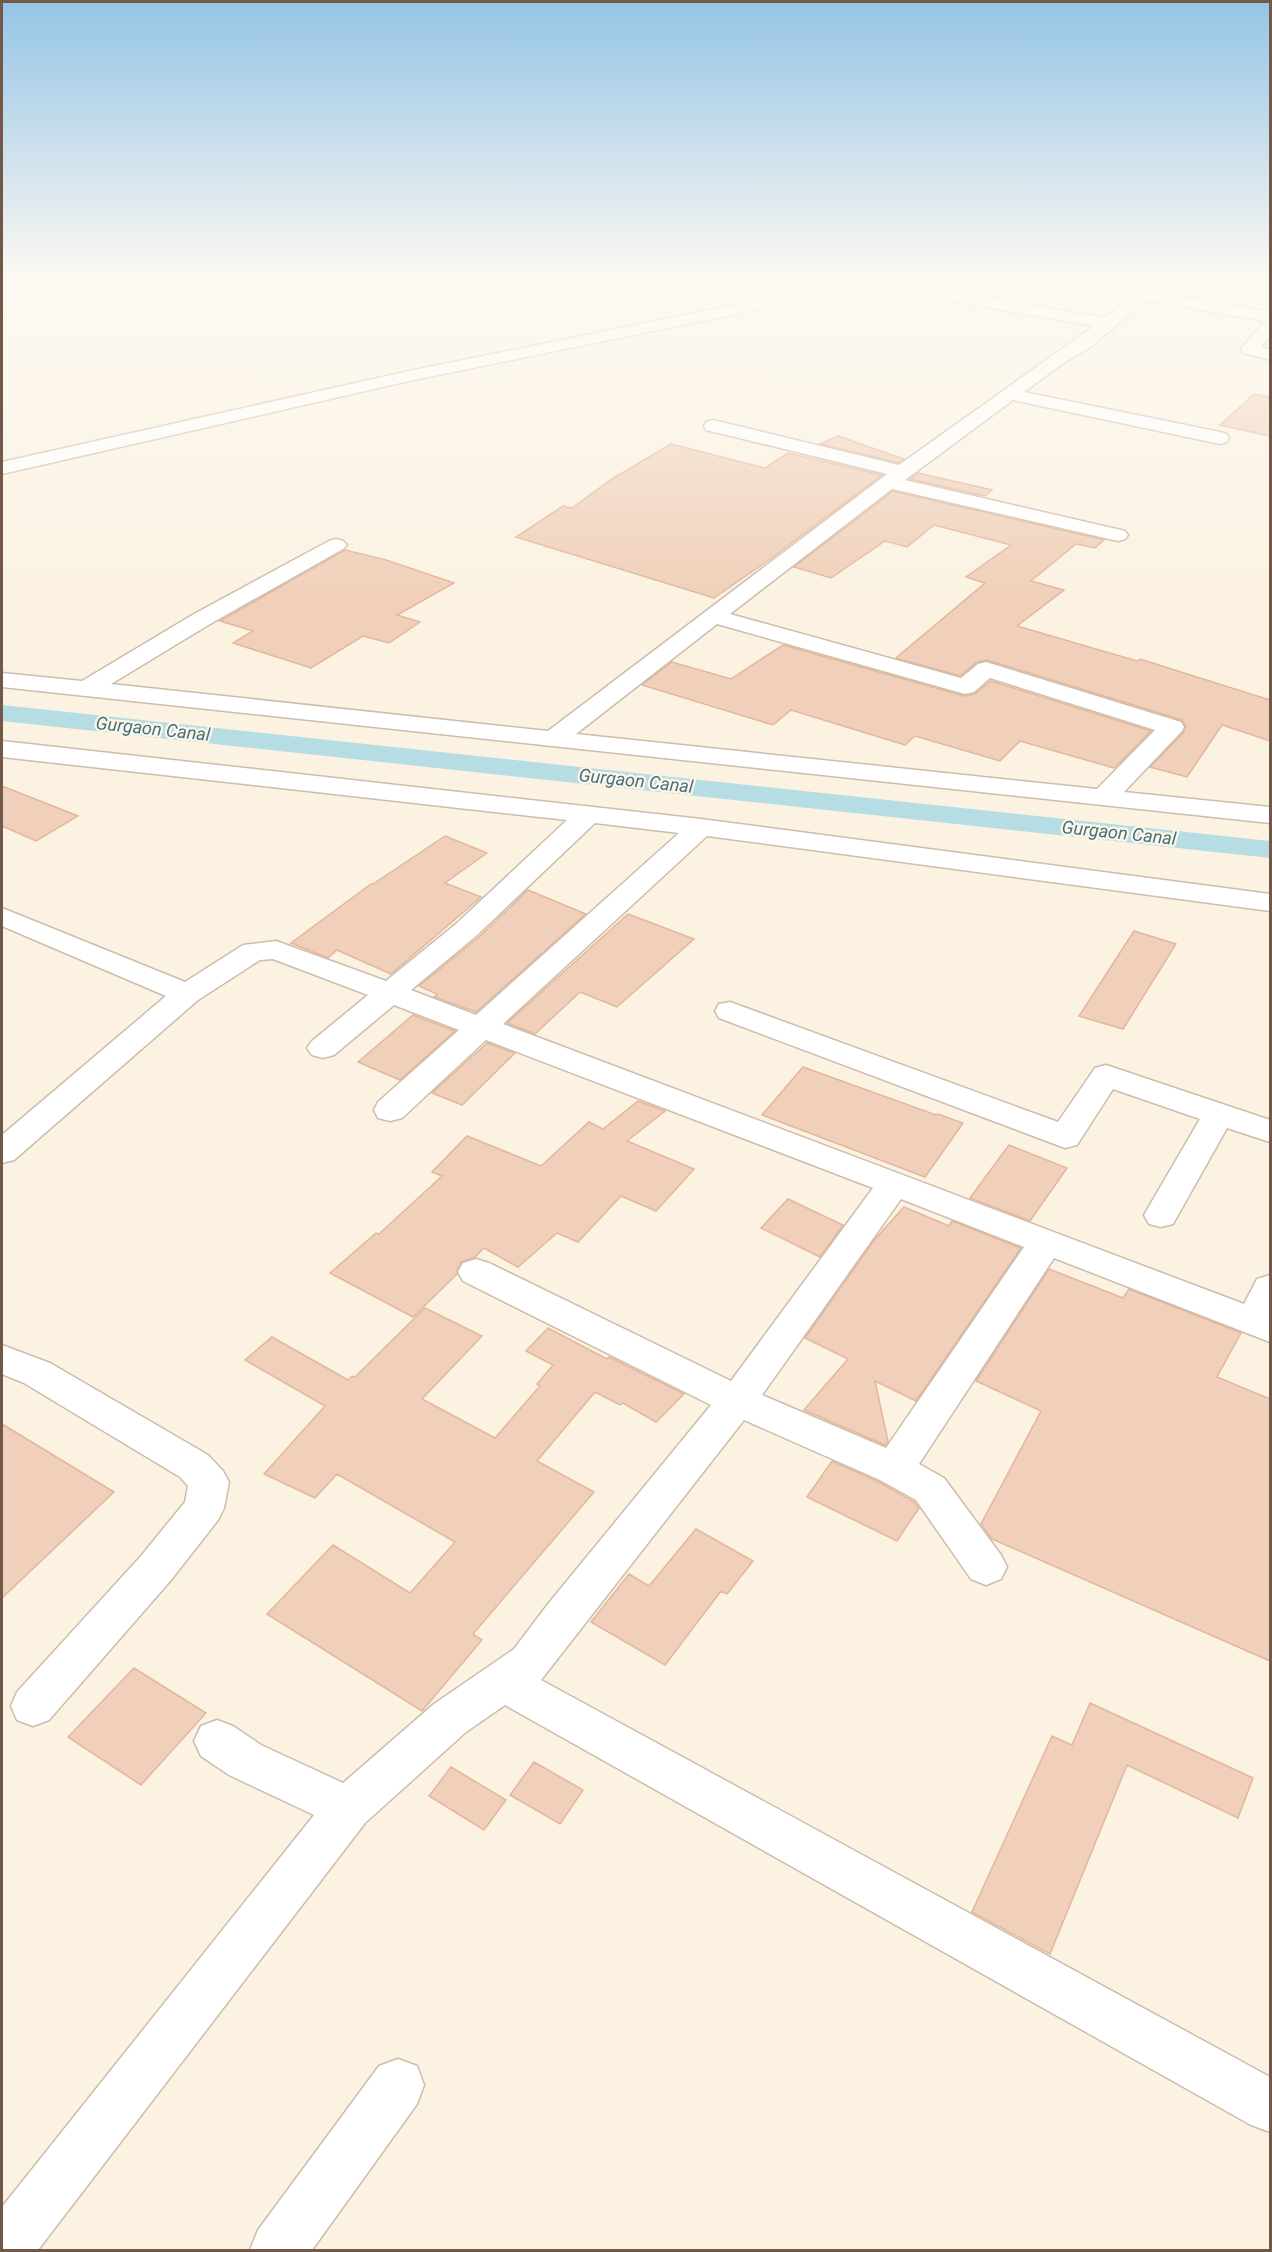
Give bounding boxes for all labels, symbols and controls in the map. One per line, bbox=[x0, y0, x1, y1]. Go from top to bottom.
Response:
water label: Gurgaon Canal bbox=[95, 712, 212, 745]
water label: Gurgaon Canal bbox=[578, 764, 695, 797]
water label: Gurgaon Canal bbox=[1061, 816, 1178, 849]

